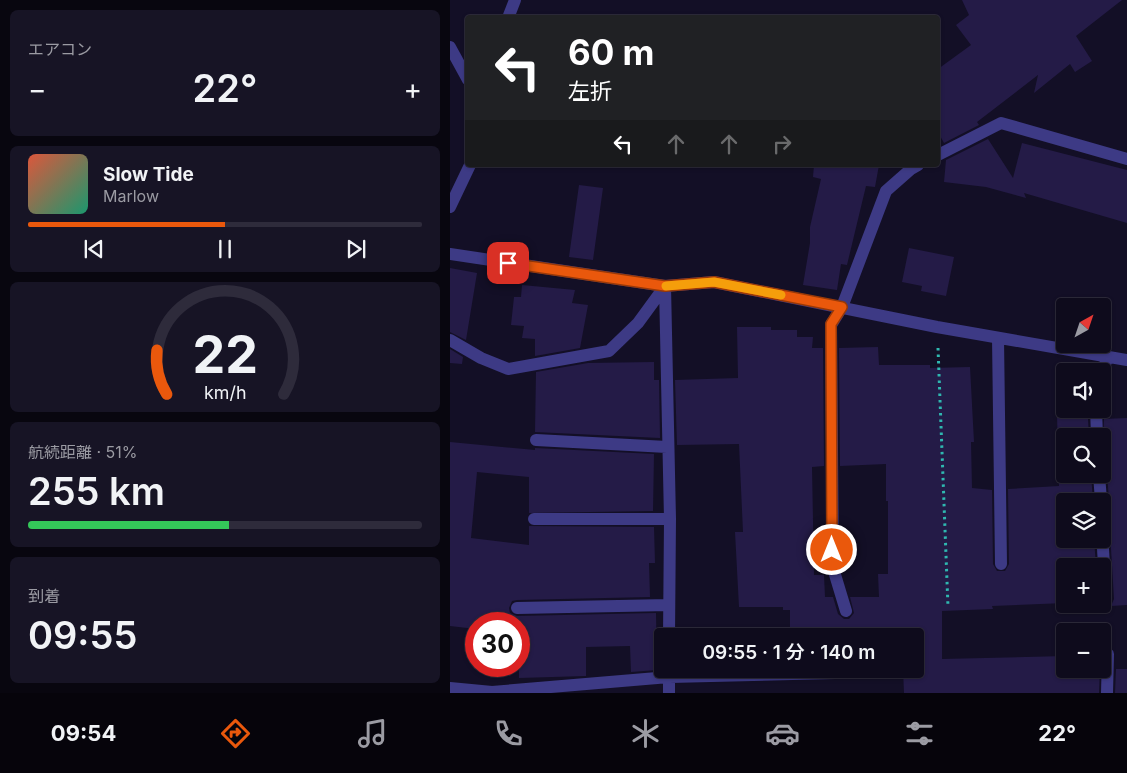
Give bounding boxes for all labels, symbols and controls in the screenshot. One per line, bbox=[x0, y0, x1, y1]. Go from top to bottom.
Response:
text: 60 m bbox=[568, 31, 655, 73]
icon: left bbox=[485, 35, 550, 100]
text: エアコン bbox=[28, 39, 92, 59]
text: 22° bbox=[193, 65, 257, 111]
text: − bbox=[28, 72, 47, 106]
text: + bbox=[403, 72, 422, 106]
text: 左折 bbox=[568, 78, 612, 104]
icon: left bbox=[609, 130, 637, 158]
icon: ahead bbox=[662, 130, 690, 158]
icon: ahead bbox=[715, 130, 743, 158]
icon: right bbox=[768, 130, 796, 158]
text: Slow Tide bbox=[103, 163, 194, 186]
text: Marlow bbox=[103, 186, 159, 206]
icon: previous bbox=[80, 235, 108, 263]
icon: pause bbox=[211, 235, 239, 263]
icon: next bbox=[342, 235, 370, 263]
pin bbox=[487, 242, 529, 284]
icon: arrive bbox=[494, 249, 522, 277]
north arrow bbox=[1056, 298, 1111, 352]
map controls bbox=[1056, 298, 1111, 678]
text: 22 bbox=[192, 323, 258, 386]
button: sound bbox=[1056, 363, 1111, 418]
text: km/h bbox=[204, 382, 246, 403]
button: search bbox=[1056, 428, 1111, 483]
text: 航続距離 · 51% bbox=[28, 442, 138, 462]
text: 255 km bbox=[28, 468, 165, 514]
button: layers bbox=[1056, 493, 1111, 548]
position arrow bbox=[805, 523, 857, 575]
button: + bbox=[1056, 558, 1111, 613]
text: 到着 bbox=[28, 586, 60, 606]
text: 09:55 bbox=[28, 612, 137, 658]
speed limit sign: 30 bbox=[465, 612, 530, 677]
button: − bbox=[1056, 623, 1111, 678]
text: 09:55 · 1 分 · 140 m bbox=[703, 641, 875, 664]
icon: directions bbox=[218, 716, 253, 751]
icon: music bbox=[355, 716, 390, 751]
icon: phone bbox=[491, 716, 526, 751]
icon: climate bbox=[628, 716, 663, 751]
icon: car bbox=[765, 716, 800, 751]
icon: filters bbox=[902, 716, 937, 751]
text: 09:54 bbox=[51, 720, 116, 746]
text: 22° bbox=[1038, 720, 1076, 746]

